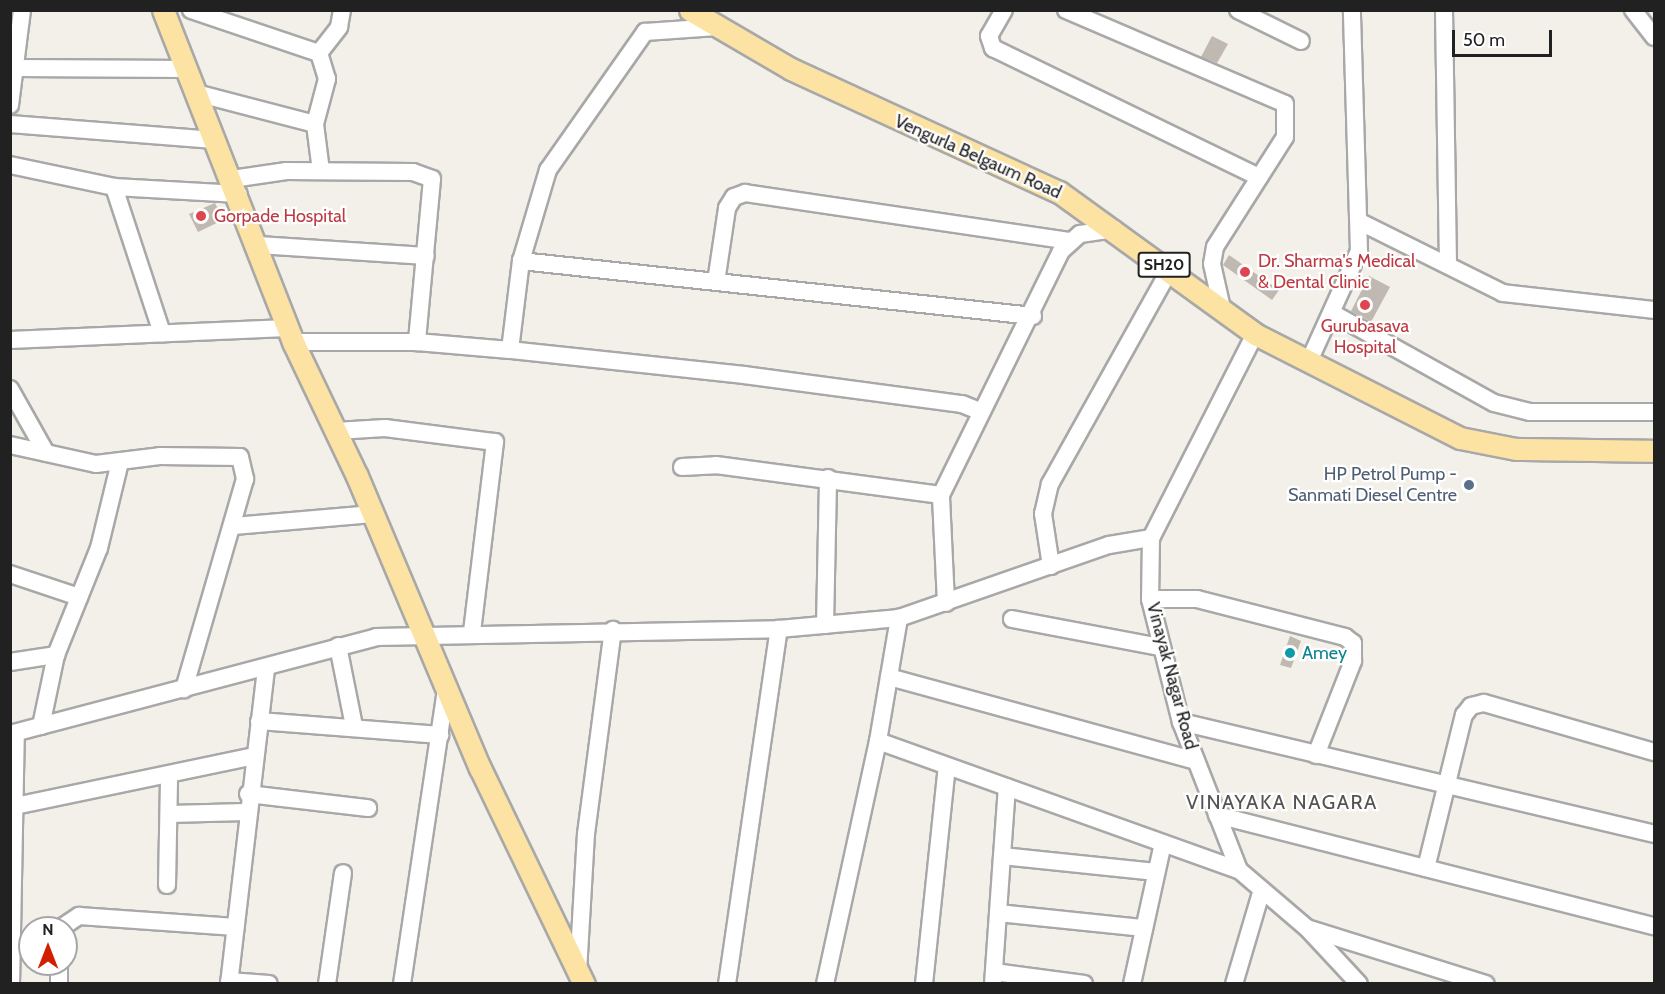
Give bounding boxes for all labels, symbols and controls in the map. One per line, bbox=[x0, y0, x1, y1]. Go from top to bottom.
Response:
scale bar bbox=[1455, 18, 1556, 56]
text: 50 m bbox=[1463, 29, 1505, 51]
street label: Vengurla Belgaum Road bbox=[891, 110, 1065, 204]
place label: Gorpade Hospital bbox=[214, 205, 346, 227]
marker: Gorpade Hospital bbox=[192, 207, 210, 225]
place label: Dr. Sharma's Medical & Dental Clinic bbox=[1258, 251, 1415, 294]
road number: SH20 bbox=[1137, 252, 1191, 278]
marker: Dr. Sharma's Medical & Dental Clinic bbox=[1236, 263, 1254, 281]
marker: Gurubasava Hospital bbox=[1356, 296, 1374, 314]
place label: Gurubasava Hospital bbox=[1321, 316, 1409, 358]
place label: HP Petrol Pump - Sanmati Diesel Centre bbox=[1288, 464, 1457, 506]
marker: HP Petrol Pump - Sanmati Diesel Centre bbox=[1462, 478, 1476, 492]
street label: Vinayak Nagar Road bbox=[1142, 600, 1202, 752]
place label: Amey bbox=[1302, 642, 1347, 664]
marker: Amey bbox=[1283, 646, 1297, 660]
district label: VINAYAKA NAGARA bbox=[1186, 790, 1378, 814]
north arrow bbox=[18, 916, 78, 976]
text: N bbox=[42, 920, 54, 939]

